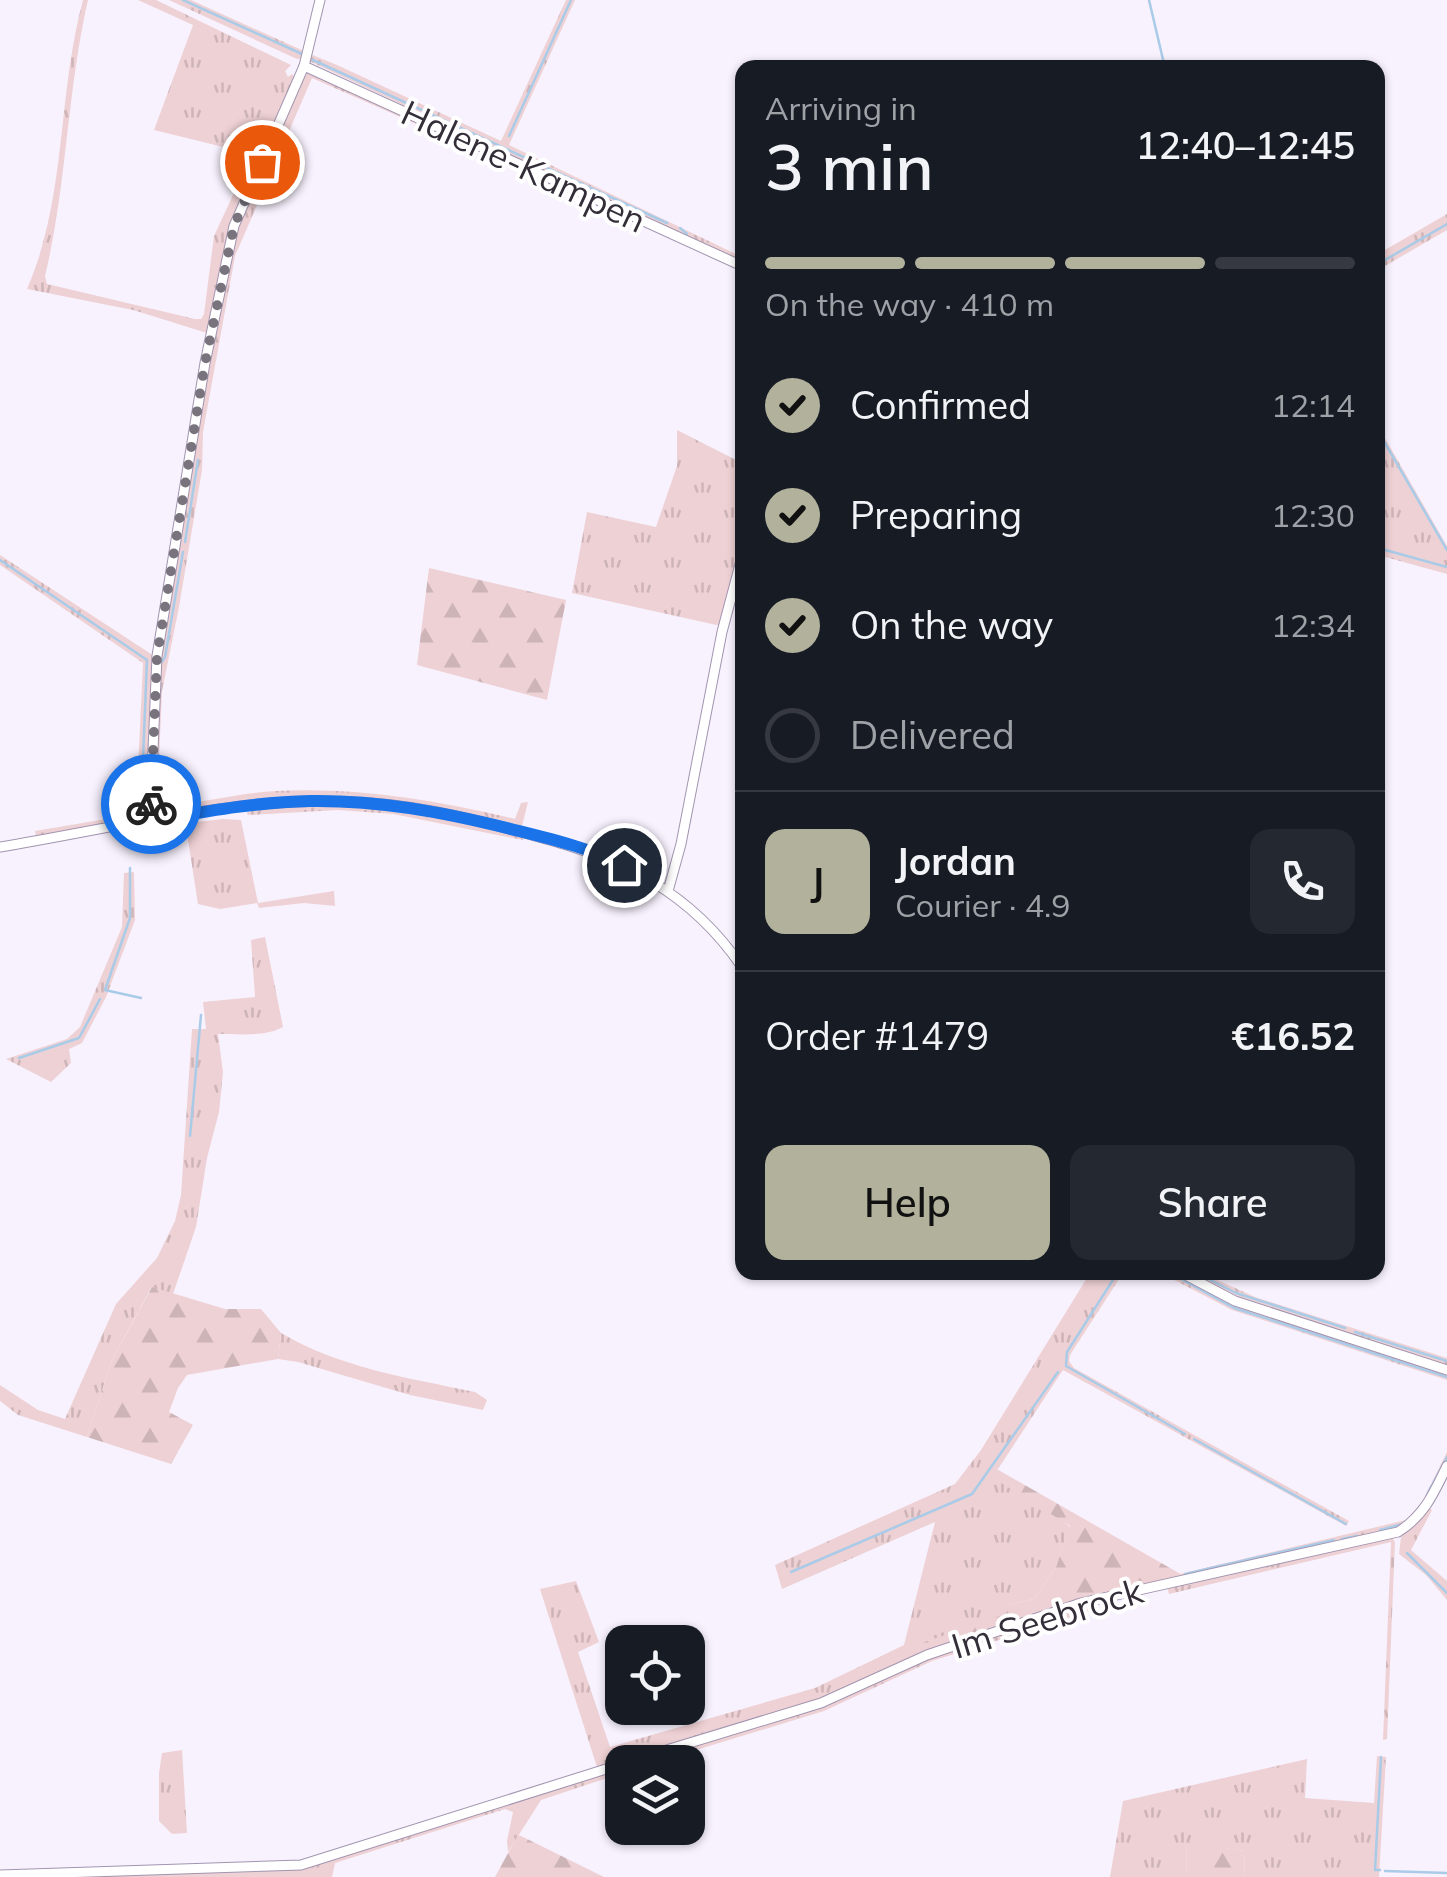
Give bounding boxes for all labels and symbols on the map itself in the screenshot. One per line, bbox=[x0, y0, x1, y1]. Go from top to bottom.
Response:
street label: Halene-Kampen bbox=[395, 90, 653, 242]
pin bbox=[220, 120, 305, 205]
courier bbox=[101, 754, 201, 854]
pin bbox=[582, 823, 667, 908]
street label: Im Seebrock bbox=[946, 1568, 1149, 1668]

